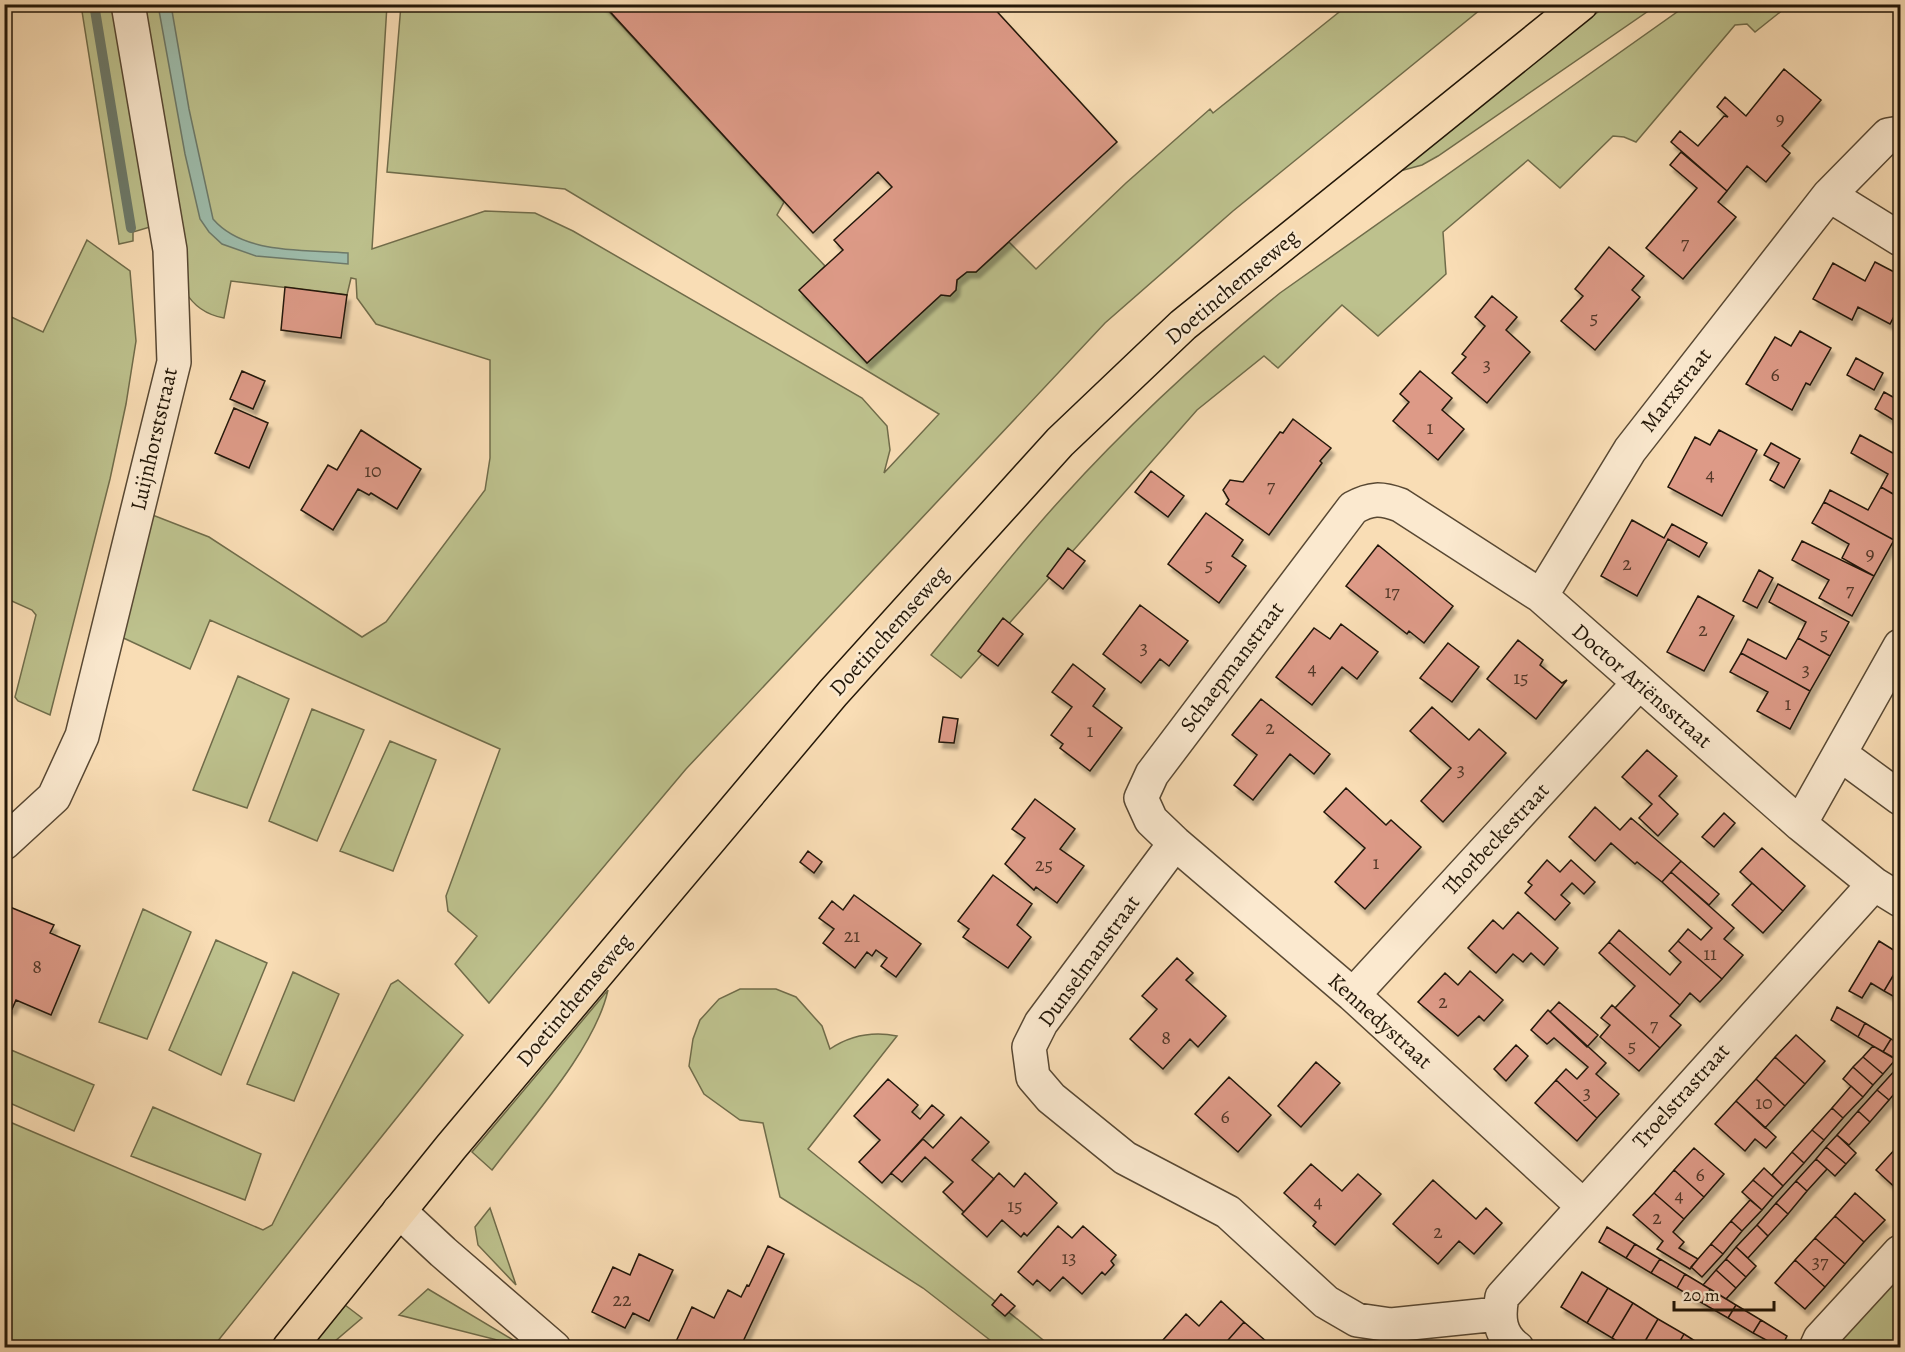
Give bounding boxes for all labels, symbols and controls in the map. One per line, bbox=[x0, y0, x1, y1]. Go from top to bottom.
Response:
house number: 9 bbox=[1775, 105, 1785, 132]
street label: Doetinchemseweg bbox=[1159, 222, 1305, 352]
house number: 7 bbox=[1681, 229, 1690, 256]
house number: 5 bbox=[1590, 304, 1598, 331]
street label: Marxstraat bbox=[1634, 342, 1718, 438]
house number: 3 bbox=[1483, 351, 1491, 378]
house number: 6 bbox=[1770, 361, 1780, 388]
street label: Luijnhorststraat bbox=[123, 364, 185, 514]
house number: 1 bbox=[1427, 414, 1434, 441]
house number: 10 bbox=[364, 457, 382, 484]
house number: 4 bbox=[1705, 461, 1715, 488]
house number: 7 bbox=[1267, 472, 1276, 499]
house number: 9 bbox=[1865, 540, 1875, 567]
house number: 2 bbox=[1622, 550, 1632, 577]
house number: 5 bbox=[1205, 551, 1213, 578]
street label: Doetinchemseweg bbox=[822, 559, 956, 703]
house number: 7 bbox=[1846, 576, 1855, 603]
house number: 17 bbox=[1384, 578, 1400, 605]
street label: Schaepmanstraat bbox=[1173, 595, 1291, 739]
house number: 2 bbox=[1698, 616, 1708, 643]
street label: Doctor Ariënsstraat bbox=[1566, 617, 1718, 755]
house number: 5 bbox=[1820, 620, 1828, 647]
house number: 3 bbox=[1140, 634, 1148, 661]
house number: 4 bbox=[1307, 655, 1317, 682]
house number: 3 bbox=[1802, 656, 1810, 683]
house number: 15 bbox=[1513, 664, 1529, 691]
house number: 1 bbox=[1785, 690, 1792, 717]
house number: 2 bbox=[1265, 714, 1275, 741]
house number: 1 bbox=[1087, 717, 1094, 744]
house number: 3 bbox=[1457, 756, 1465, 783]
street label: Thorbeckestraat bbox=[1436, 776, 1556, 902]
house number: 1 bbox=[1373, 849, 1380, 876]
house number: 25 bbox=[1035, 851, 1053, 878]
street label: Dunselmanstraat bbox=[1031, 889, 1147, 1033]
house number: 21 bbox=[844, 922, 860, 949]
street label: Doetinchemseweg bbox=[509, 927, 639, 1073]
house number: 11 bbox=[1703, 940, 1717, 967]
house number: 8 bbox=[32, 953, 42, 980]
street label: Kennedystraat bbox=[1321, 966, 1439, 1076]
house number: 2 bbox=[1438, 988, 1448, 1015]
house number: 7 bbox=[1650, 1011, 1659, 1038]
house number: 8 bbox=[1161, 1024, 1171, 1051]
house number: 5 bbox=[1628, 1032, 1636, 1059]
street label: Troelstrastraat bbox=[1626, 1037, 1736, 1155]
house number: 3 bbox=[1583, 1079, 1591, 1106]
house number: 10 bbox=[1755, 1089, 1773, 1116]
house number: 6 bbox=[1220, 1103, 1230, 1130]
house number: 6 bbox=[1695, 1161, 1705, 1188]
house number: 4 bbox=[1674, 1182, 1684, 1209]
house number: 4 bbox=[1313, 1188, 1323, 1215]
house number: 15 bbox=[1007, 1192, 1023, 1219]
house number: 2 bbox=[1652, 1204, 1662, 1231]
house number: 2 bbox=[1433, 1218, 1443, 1245]
house number: 13 bbox=[1061, 1244, 1077, 1271]
house number: 37 bbox=[1812, 1248, 1829, 1275]
scale bar bbox=[1674, 1274, 1774, 1312]
text: 20 m bbox=[1683, 1283, 1720, 1307]
house number: 22 bbox=[613, 1286, 632, 1313]

